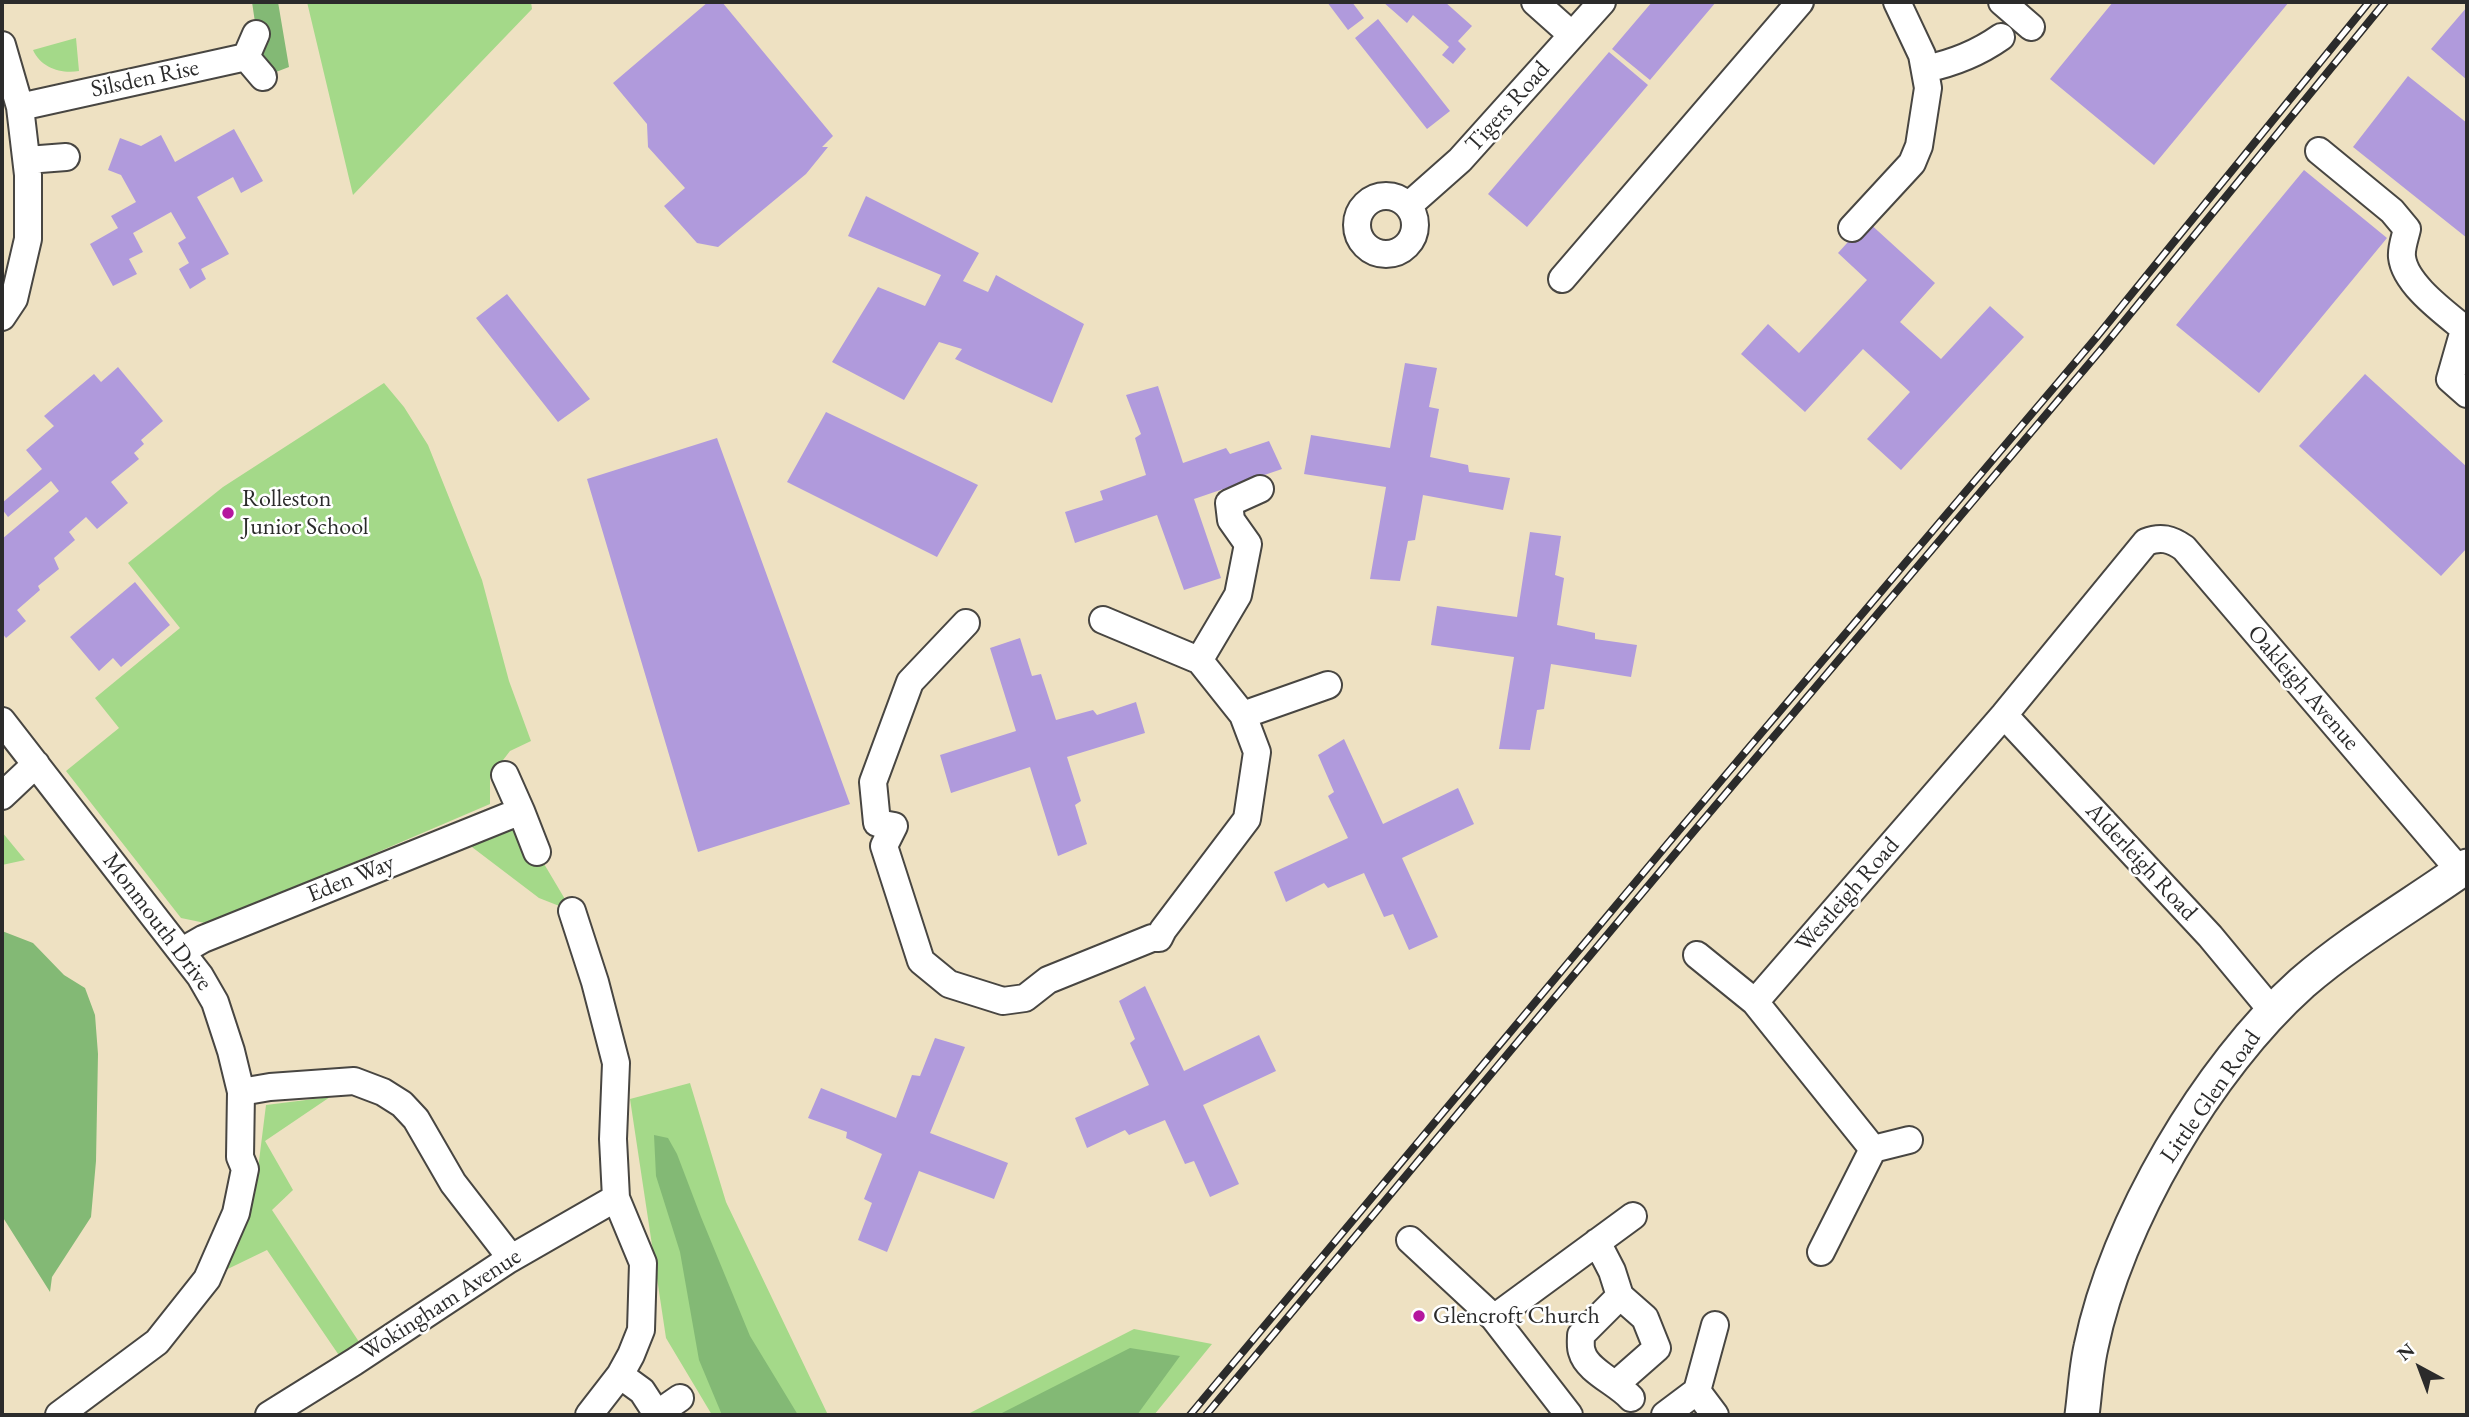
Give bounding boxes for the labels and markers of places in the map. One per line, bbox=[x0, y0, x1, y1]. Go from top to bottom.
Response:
place label: Rolleston Junior School bbox=[242, 485, 369, 541]
marker: Rolleston Junior School bbox=[220, 505, 236, 521]
place label: Glencroft Church bbox=[1433, 1302, 1600, 1330]
marker: Glencroft Church bbox=[1411, 1308, 1427, 1324]

